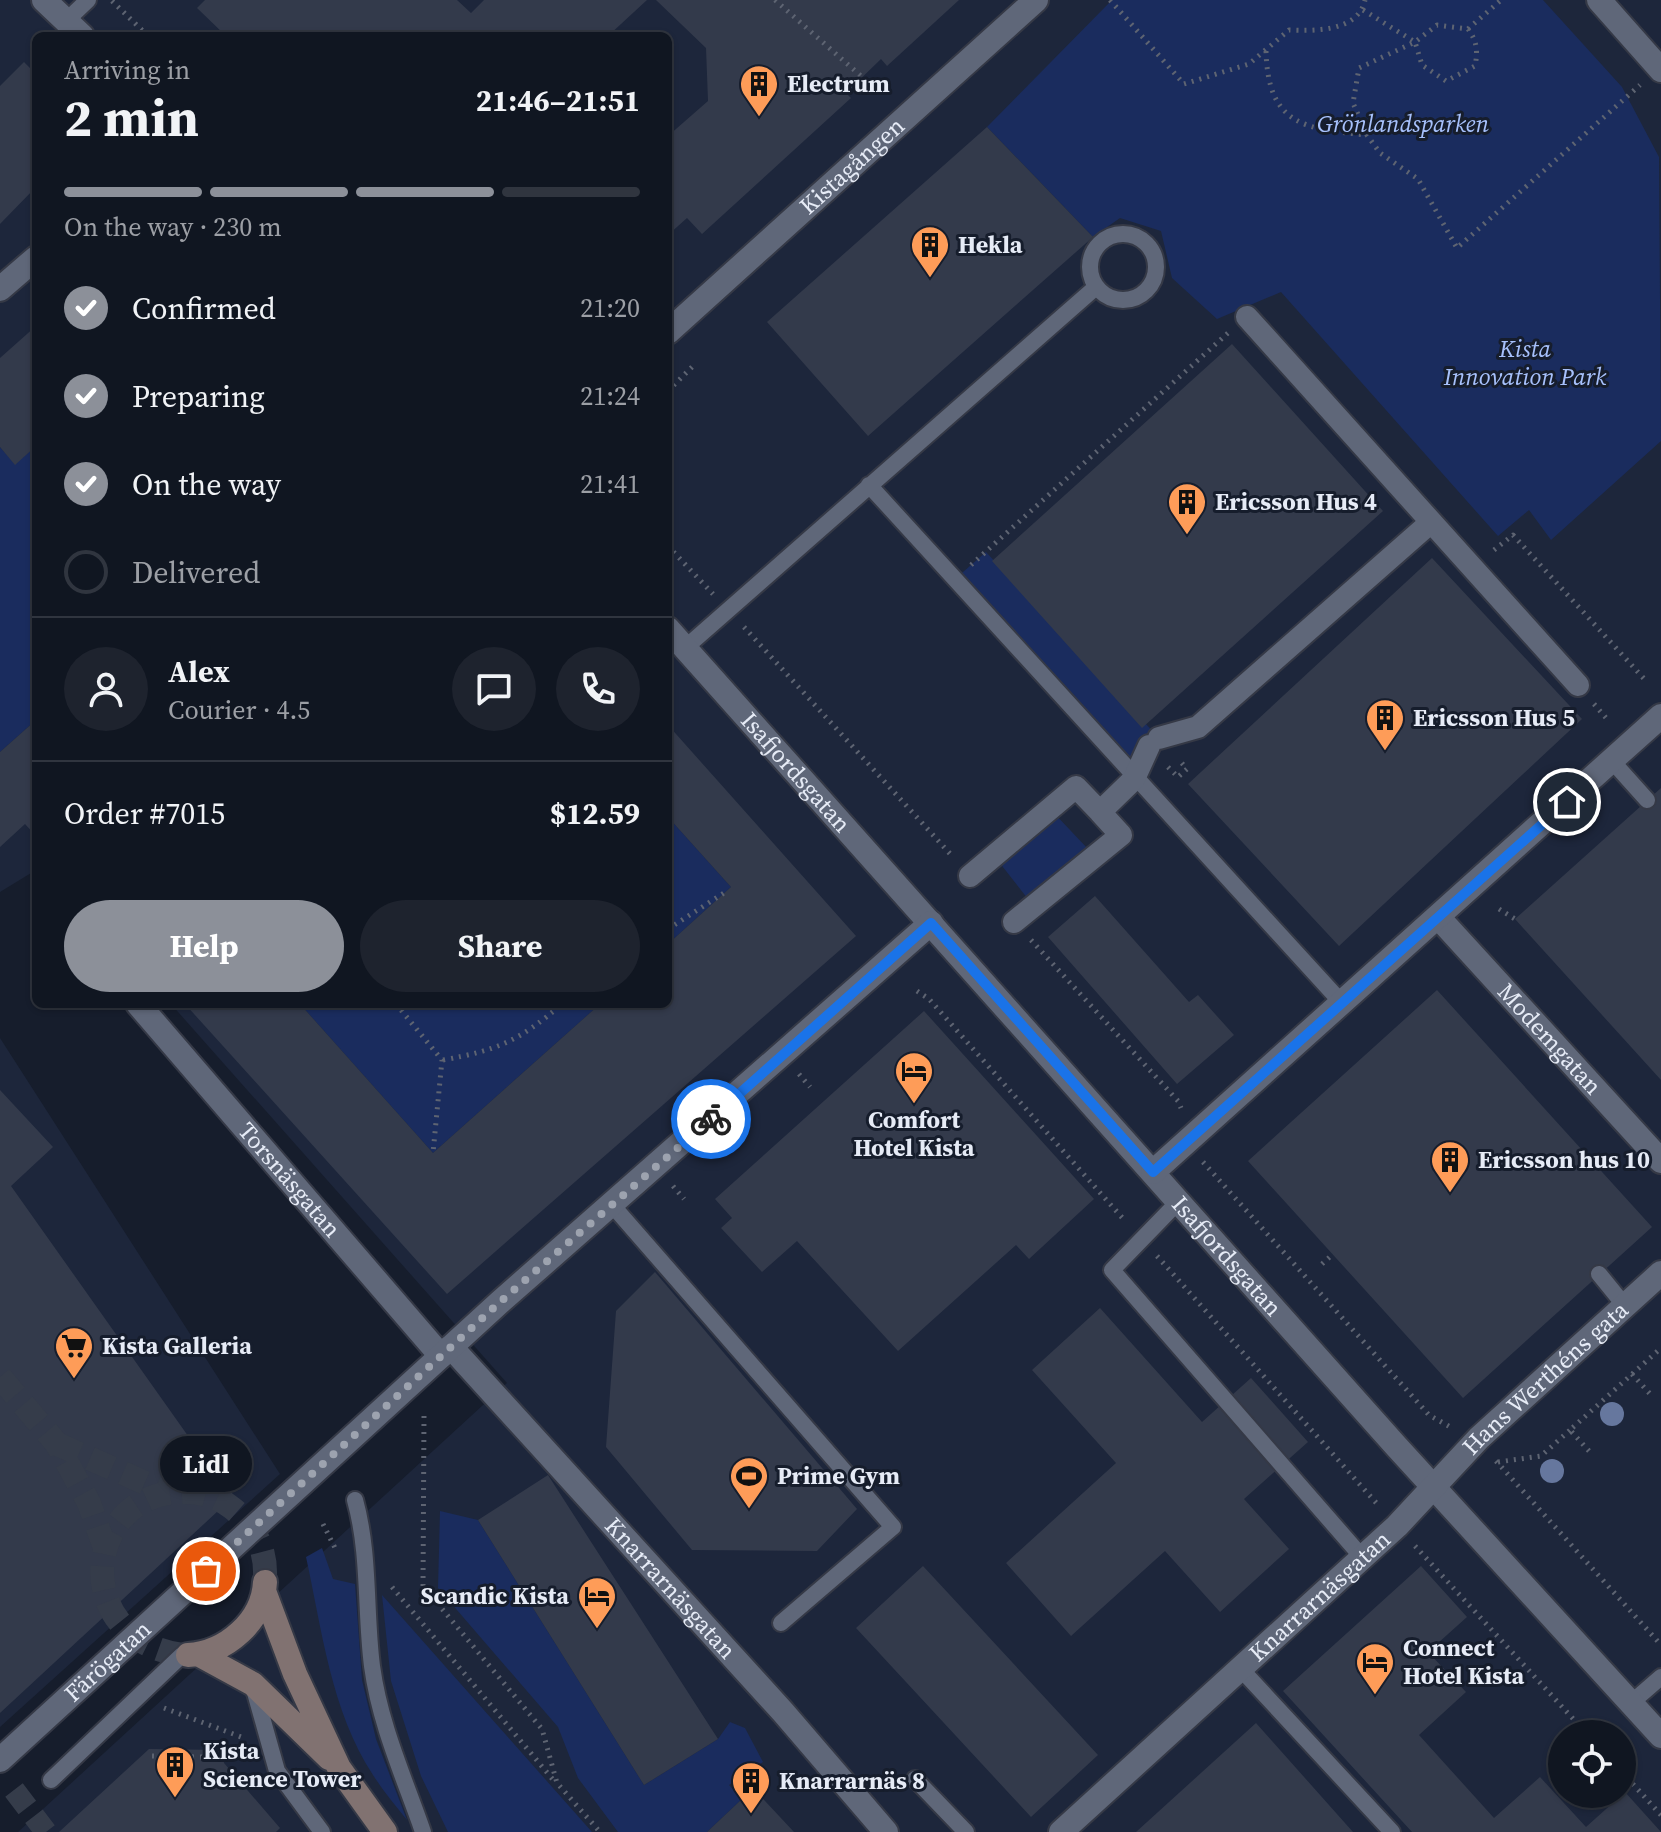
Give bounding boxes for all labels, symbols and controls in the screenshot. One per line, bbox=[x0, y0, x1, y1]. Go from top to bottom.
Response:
text: Arriving in bbox=[64, 52, 190, 88]
building icon: Electrum bbox=[738, 63, 780, 118]
place label: Electrum bbox=[787, 67, 890, 100]
text: 21:46–21:51 bbox=[476, 80, 640, 121]
text: 2 min bbox=[64, 82, 199, 153]
park label: Grönlandsparken bbox=[1317, 107, 1490, 140]
street label: Kistagången bbox=[792, 109, 911, 222]
text: On the way · 230 m bbox=[64, 209, 282, 245]
building icon: Hekla bbox=[909, 224, 951, 279]
place label: Hekla bbox=[958, 228, 1023, 261]
icon: check bbox=[64, 286, 108, 330]
text: Confirmed bbox=[132, 288, 276, 329]
text: 21:20 bbox=[580, 290, 640, 326]
park label: Kista Innovation Park bbox=[1443, 332, 1607, 393]
icon: check bbox=[64, 374, 108, 418]
text: Preparing bbox=[132, 376, 265, 417]
text: 21:24 bbox=[580, 378, 640, 414]
icon: check bbox=[64, 462, 108, 506]
text: On the way bbox=[132, 464, 281, 505]
text: 21:41 bbox=[580, 466, 640, 502]
building icon: Ericsson Hus 4 bbox=[1166, 481, 1208, 536]
place label: Ericsson Hus 4 bbox=[1215, 485, 1377, 518]
text: Delivered bbox=[132, 552, 260, 593]
button: person bbox=[64, 647, 148, 731]
button: chat bbox=[452, 647, 536, 731]
button: phone bbox=[556, 647, 640, 731]
text: Alex bbox=[168, 651, 230, 692]
text: Courier · 4.5 bbox=[168, 692, 310, 728]
building icon: Ericsson Hus 5 bbox=[1364, 697, 1406, 752]
place label: Ericsson Hus 5 bbox=[1413, 701, 1575, 734]
street label: Isafjordsgatan bbox=[734, 705, 859, 839]
pin bbox=[1533, 768, 1601, 836]
icon: home bbox=[1545, 780, 1589, 824]
text: Order #7015 bbox=[64, 793, 225, 834]
text: $12.59 bbox=[550, 793, 640, 834]
button: Help bbox=[64, 900, 344, 992]
button: Share bbox=[360, 900, 640, 992]
street label: Modemgatan bbox=[1490, 976, 1610, 1102]
hotel icon: Comfort Hotel Kista bbox=[893, 1050, 935, 1105]
courier bbox=[671, 1079, 751, 1159]
icon: bike bbox=[689, 1097, 733, 1141]
place label: Comfort Hotel Kista bbox=[853, 1103, 975, 1164]
street label: Torsnäsgatan bbox=[231, 1115, 349, 1244]
building icon: Ericsson hus 10 bbox=[1429, 1139, 1471, 1194]
place label: Ericsson hus 10 bbox=[1478, 1143, 1650, 1176]
street label: Isafjordsgatan bbox=[1165, 1188, 1290, 1323]
street label: Hans Werthéns gata bbox=[1455, 1293, 1636, 1462]
supermarket icon: Kista Galleria bbox=[53, 1325, 95, 1380]
place label: Kista Galleria bbox=[102, 1329, 252, 1362]
callout: Lidl bbox=[160, 1435, 252, 1491]
text: Lidl bbox=[182, 1446, 230, 1482]
sports icon: Prime Gym bbox=[728, 1455, 770, 1510]
place label: Prime Gym bbox=[777, 1459, 900, 1492]
street label: Knarrarnäsgatan bbox=[598, 1510, 744, 1666]
street label: Knarrarnäsgatan bbox=[1241, 1523, 1397, 1669]
pin bbox=[172, 1537, 240, 1605]
icon: bag bbox=[184, 1549, 228, 1593]
hotel icon: Scandic Kista bbox=[576, 1575, 618, 1630]
place label: Scandic Kista bbox=[421, 1579, 569, 1612]
street label: Färögatan bbox=[57, 1613, 158, 1709]
place label: Connect Hotel Kista bbox=[1403, 1631, 1524, 1692]
hotel icon: Connect Hotel Kista bbox=[1354, 1641, 1396, 1696]
map controls bbox=[1548, 1720, 1636, 1808]
button: locate bbox=[1548, 1720, 1636, 1808]
place label: Kista Science Tower bbox=[203, 1734, 362, 1795]
building icon: Kista Science Tower bbox=[154, 1744, 196, 1799]
building icon: Knarrarnäs 8 bbox=[730, 1760, 772, 1815]
place label: Knarrarnäs 8 bbox=[779, 1764, 925, 1797]

